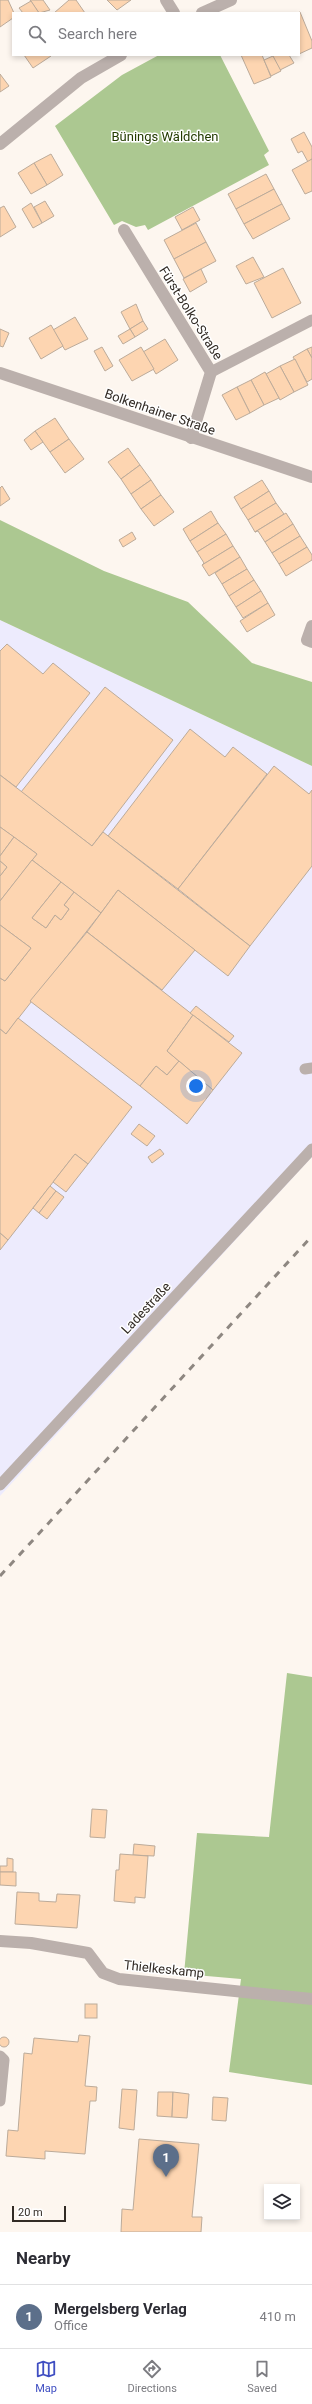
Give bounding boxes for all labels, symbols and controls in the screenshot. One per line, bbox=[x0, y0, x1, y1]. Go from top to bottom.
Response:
search box bbox=[12, 12, 300, 56]
icon: search bbox=[26, 23, 48, 45]
text: Search here bbox=[58, 25, 137, 43]
park label: Bünings Wäldchen bbox=[112, 129, 218, 144]
street label: Fürst-Bolko-Straße bbox=[156, 264, 226, 363]
street label: Bolkenhainer Straße bbox=[103, 386, 217, 438]
your location bbox=[186, 1076, 206, 1096]
street label: Ladestraße bbox=[118, 1279, 174, 1337]
street label: Thielkeskamp bbox=[123, 1957, 205, 1981]
pin: 1 bbox=[153, 2144, 179, 2177]
map controls bbox=[264, 2184, 300, 2220]
button: layers bbox=[264, 2184, 300, 2220]
scale bar bbox=[12, 2204, 66, 2223]
text: 20 m bbox=[18, 2206, 43, 2219]
text: Nearby bbox=[16, 2248, 71, 2268]
text: Mergelsberg Verlag bbox=[54, 2300, 187, 2318]
text: 1 bbox=[25, 2309, 33, 2324]
text: 410 m bbox=[259, 2309, 296, 2324]
text: Office bbox=[54, 2318, 88, 2333]
tab: Map bbox=[35, 2358, 57, 2395]
tab: Directions bbox=[127, 2358, 177, 2395]
tab: Saved bbox=[247, 2358, 277, 2395]

